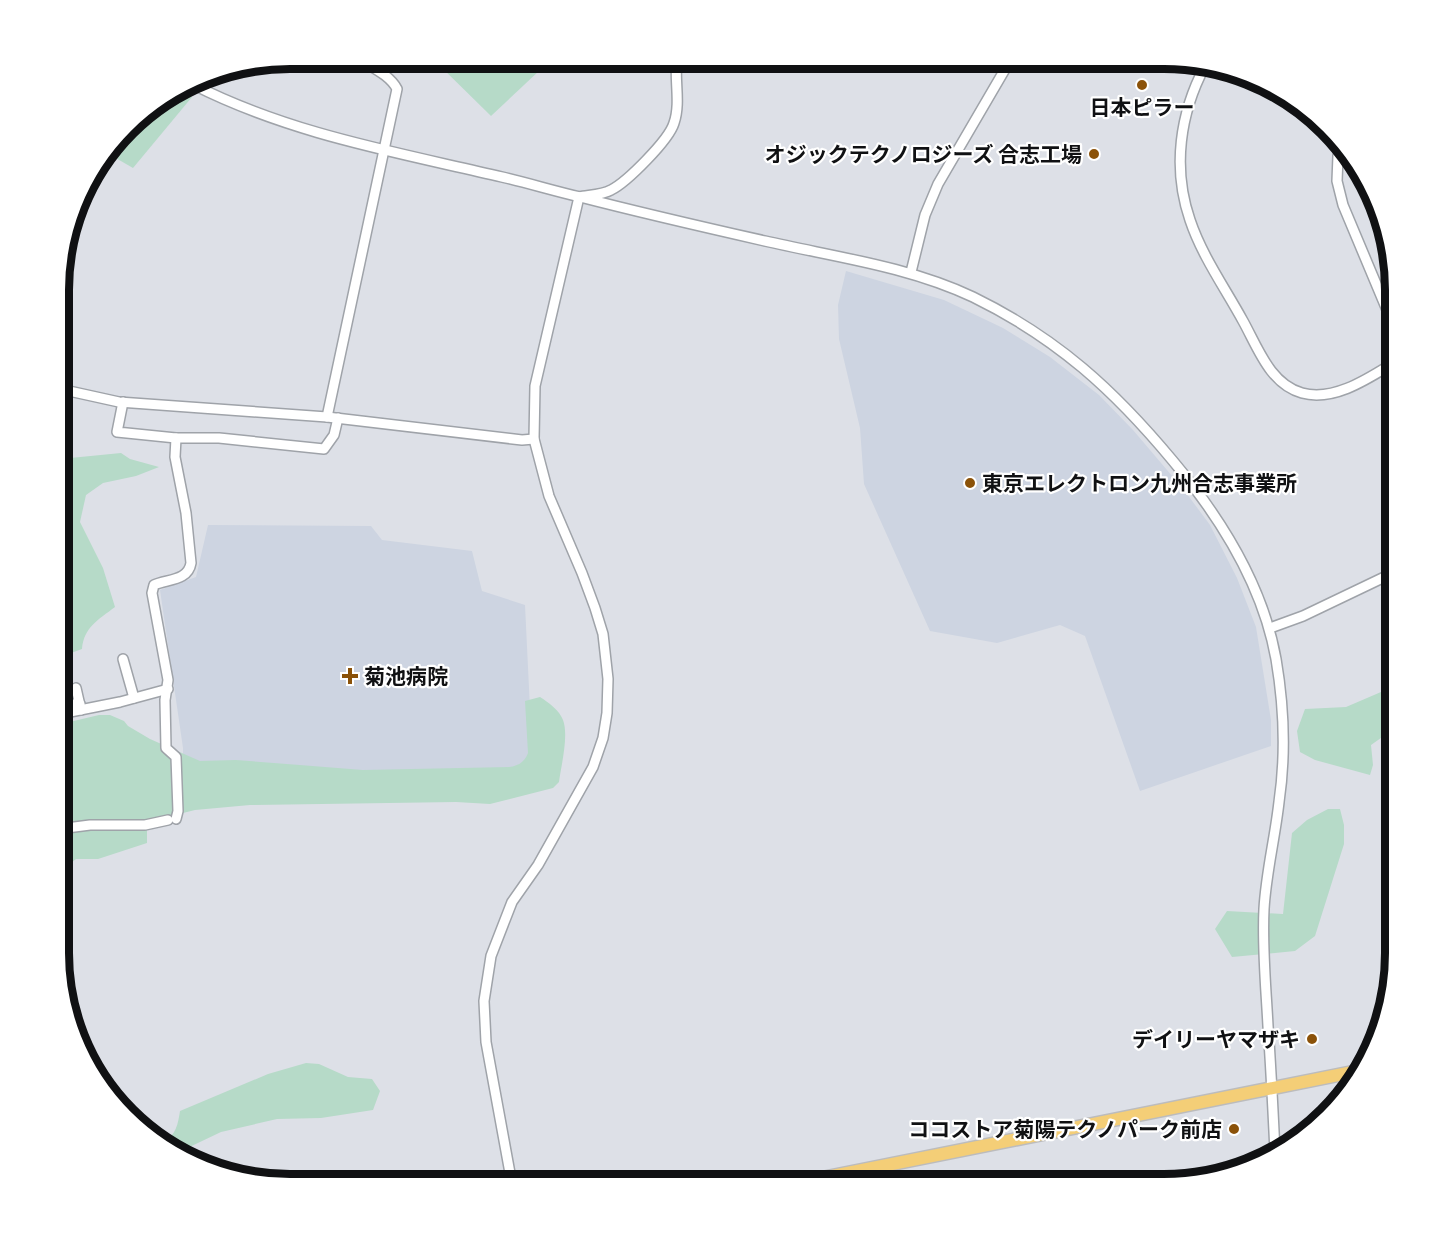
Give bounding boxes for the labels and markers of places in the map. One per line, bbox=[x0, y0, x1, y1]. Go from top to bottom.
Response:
marker: 日本ピラー bbox=[1135, 78, 1149, 92]
place label: 日本ピラー bbox=[1090, 91, 1195, 123]
place label: オジックテクノロジーズ 合志工場 bbox=[765, 138, 1082, 170]
marker: オジックテクノロジーズ 合志工場 bbox=[1087, 147, 1101, 161]
place label: 東京エレクトロン九州合志事業所 bbox=[982, 467, 1297, 499]
marker: 東京エレクトロン九州合志事業所 bbox=[963, 476, 977, 490]
place label: 菊池病院 bbox=[364, 660, 448, 692]
marker: 菊池病院 bbox=[341, 667, 359, 685]
place label: デイリーヤマザキ bbox=[1132, 1023, 1300, 1055]
marker: デイリーヤマザキ bbox=[1305, 1032, 1319, 1046]
place label: ココストア菊陽テクノパーク前店 bbox=[908, 1113, 1222, 1145]
marker: ココストア菊陽テクノパーク前店 bbox=[1227, 1122, 1241, 1136]

